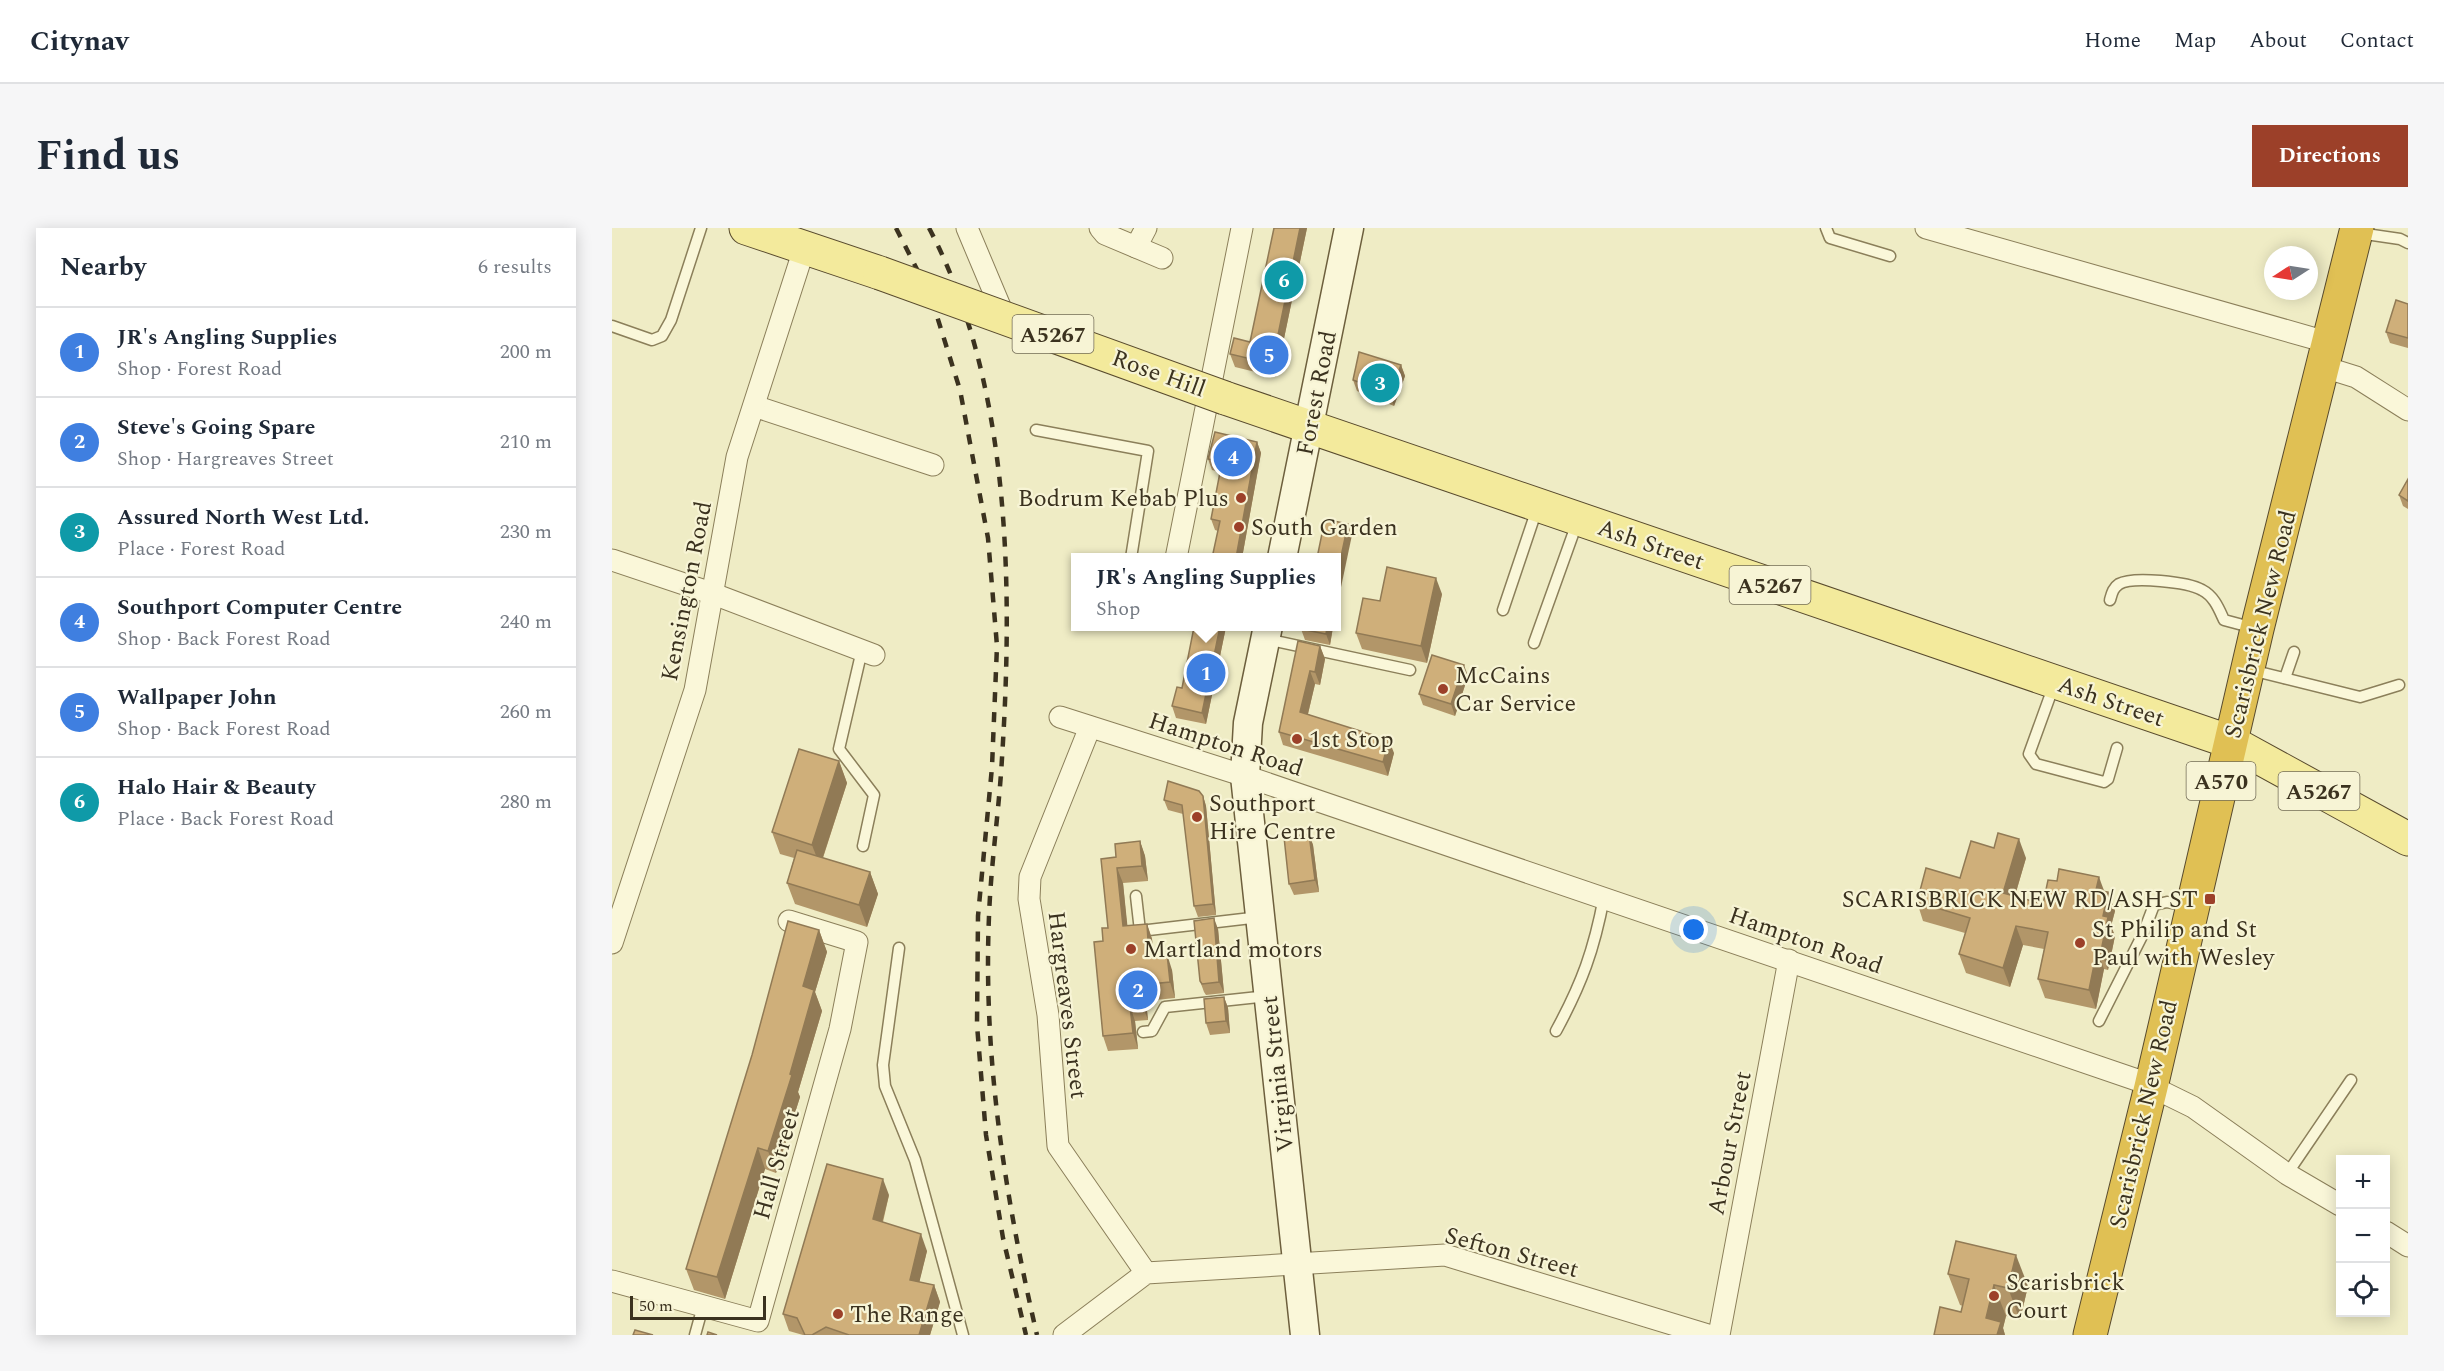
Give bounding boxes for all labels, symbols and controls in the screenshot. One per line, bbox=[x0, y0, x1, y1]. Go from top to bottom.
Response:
text: Citynav bbox=[30, 20, 129, 63]
text: Home bbox=[2084, 25, 2141, 57]
text: Map bbox=[2174, 25, 2216, 57]
text: About bbox=[2249, 25, 2307, 57]
text: Contact bbox=[2340, 25, 2414, 57]
text: Find us bbox=[36, 125, 180, 188]
button: Directions bbox=[2252, 125, 2408, 187]
north arrow bbox=[2264, 246, 2318, 300]
text: Nearby bbox=[60, 247, 146, 287]
text: 6 results bbox=[478, 252, 552, 282]
pin: 6 bbox=[1264, 257, 1304, 302]
road number: A5267 bbox=[1012, 315, 1094, 353]
text: JR's Angling Supplies bbox=[117, 321, 337, 354]
street label: Forest Road bbox=[1287, 327, 1347, 459]
pin: 5 bbox=[1250, 332, 1288, 378]
text: 1 bbox=[74, 337, 85, 367]
text: 200 m bbox=[500, 337, 552, 367]
street label: Rose Hill bbox=[1107, 340, 1211, 408]
text: Shop · Forest Road bbox=[117, 354, 282, 384]
pin: 3 bbox=[1360, 360, 1400, 406]
text: Steve's Going Spare bbox=[117, 411, 315, 444]
text: 2 bbox=[74, 427, 85, 457]
text: 210 m bbox=[500, 427, 552, 457]
pin: 4 bbox=[1214, 434, 1252, 480]
text: Shop · Hargreaves Street bbox=[117, 444, 334, 474]
place label: Bodrum Kebab Plus bbox=[1018, 481, 1229, 517]
marker: Bodrum Kebab Plus bbox=[1234, 491, 1248, 505]
street label: Kensington Road bbox=[652, 498, 722, 684]
text: Assured North West Ltd. bbox=[117, 501, 369, 534]
street label: Scarisbrick New Road bbox=[2215, 506, 2307, 742]
place label: South Garden bbox=[1251, 510, 1398, 546]
street label: Ash Street bbox=[1592, 510, 1709, 580]
text: 3 bbox=[74, 517, 85, 547]
text: 230 m bbox=[500, 517, 552, 547]
marker: South Garden bbox=[1232, 520, 1246, 534]
text: Place · Forest Road bbox=[117, 534, 285, 564]
popup bbox=[1071, 553, 1341, 631]
text: JR's Angling Supplies bbox=[1096, 561, 1316, 594]
road number: A5267 bbox=[1730, 566, 1810, 604]
text: Southport Computer Centre bbox=[117, 591, 402, 624]
text: Shop bbox=[1096, 594, 1140, 624]
text: 4 bbox=[74, 607, 85, 637]
text: 240 m bbox=[500, 607, 552, 637]
text: Shop · Back Forest Road bbox=[117, 624, 331, 654]
pin: 1 bbox=[1186, 650, 1226, 696]
place label: McCains Car Service bbox=[1455, 658, 1576, 722]
street label: Ash Street bbox=[2052, 667, 2169, 737]
text: Wallpaper John bbox=[117, 681, 277, 714]
marker: McCains Car Service bbox=[1436, 682, 1450, 696]
text: 5 bbox=[74, 697, 85, 727]
text: 260 m bbox=[500, 697, 552, 727]
street label: Hampton Road bbox=[1144, 703, 1308, 787]
text: Shop · Back Forest Road bbox=[117, 714, 331, 744]
place label: 1st Stop bbox=[1309, 722, 1394, 758]
marker: 1st Stop bbox=[1290, 732, 1304, 746]
road number: A570 bbox=[2186, 762, 2256, 800]
text: Halo Hair & Beauty bbox=[117, 771, 316, 804]
road number: A5267 bbox=[2278, 772, 2360, 810]
place label: Southport Hire Centre bbox=[1209, 786, 1336, 850]
text: 6 bbox=[74, 787, 85, 817]
text: 280 m bbox=[500, 787, 552, 817]
text: Place · Back Forest Road bbox=[117, 804, 334, 834]
marker: Southport Hire Centre bbox=[1190, 810, 1204, 824]
place label: SCARISBRICK NEW RD/ASH ST bbox=[1842, 882, 2198, 918]
marker: SCARISBRICK NEW RD/ASH ST bbox=[2203, 892, 2217, 906]
street label: Hampton Road bbox=[1724, 898, 1888, 984]
street label: Hargreaves Street bbox=[1038, 909, 1096, 1101]
place label: St Philip and St Paul with Wesley bbox=[2092, 912, 2276, 976]
your location bbox=[1679, 915, 1708, 944]
place label: Martland motors bbox=[1143, 932, 1323, 968]
marker: St Philip and St Paul with Wesley bbox=[2073, 936, 2087, 950]
marker: Martland motors bbox=[1124, 942, 1138, 956]
pin: 2 bbox=[1118, 968, 1158, 1012]
street label: Virginia Street bbox=[1252, 994, 1304, 1154]
street label: Scarisbrick New Road bbox=[2100, 996, 2188, 1232]
street label: Arbour Street bbox=[1698, 1068, 1762, 1218]
street label: Hall Street bbox=[744, 1104, 810, 1224]
map controls bbox=[2336, 1155, 2390, 1317]
button: + bbox=[2336, 1155, 2390, 1209]
button: − bbox=[2336, 1209, 2390, 1263]
street label: Sefton Street bbox=[1441, 1218, 1583, 1288]
button: locate bbox=[2336, 1263, 2390, 1317]
place label: Scarisbrick Court bbox=[2006, 1265, 2125, 1329]
marker: Scarisbrick Court bbox=[1987, 1289, 2001, 1303]
scale bar bbox=[630, 1293, 766, 1320]
text: 50 m bbox=[639, 1294, 673, 1318]
place label: The Range bbox=[850, 1297, 964, 1333]
marker: The Range bbox=[831, 1307, 845, 1321]

